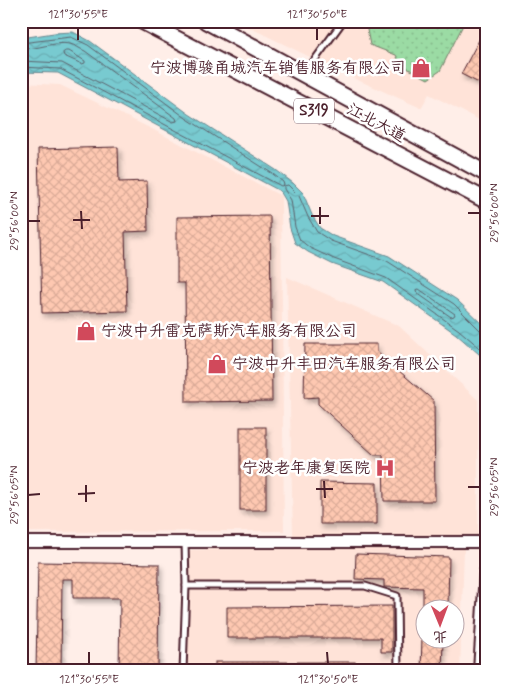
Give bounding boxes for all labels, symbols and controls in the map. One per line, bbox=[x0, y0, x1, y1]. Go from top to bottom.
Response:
text: 121°30'55"E bbox=[48, 7, 108, 23]
text: 121°30'50"E bbox=[287, 7, 347, 23]
shop icon: 宁波博骏甬城汽车销售服务有限公司 bbox=[410, 57, 432, 79]
place label: 宁波博骏甬城汽车销售服务有限公司 bbox=[150, 58, 406, 79]
road number: S319 bbox=[294, 98, 334, 124]
street label: 江北大道 bbox=[343, 99, 409, 147]
text: 29°56'00"N bbox=[487, 183, 503, 243]
text: 29°56'00"N bbox=[7, 191, 23, 251]
shop icon: 宁波中升雷克萨斯汽车服务有限公司 bbox=[75, 320, 97, 342]
place label: 宁波中升雷克萨斯汽车服务有限公司 bbox=[101, 321, 357, 342]
shop icon: 宁波中升丰田汽车服务有限公司 bbox=[206, 353, 228, 375]
place label: 宁波中升丰田汽车服务有限公司 bbox=[232, 354, 456, 375]
hospital icon: 宁波老年康复医院 bbox=[374, 457, 396, 479]
place label: 宁波老年康复医院 bbox=[242, 458, 370, 479]
text: 29°56'05"N bbox=[487, 458, 503, 516]
text: 29°56'05"N bbox=[7, 466, 23, 524]
north arrow bbox=[416, 600, 466, 650]
text: 北 bbox=[433, 627, 447, 645]
text: 121°30'55"E bbox=[59, 672, 119, 688]
text: 121°30'50"E bbox=[298, 672, 358, 688]

